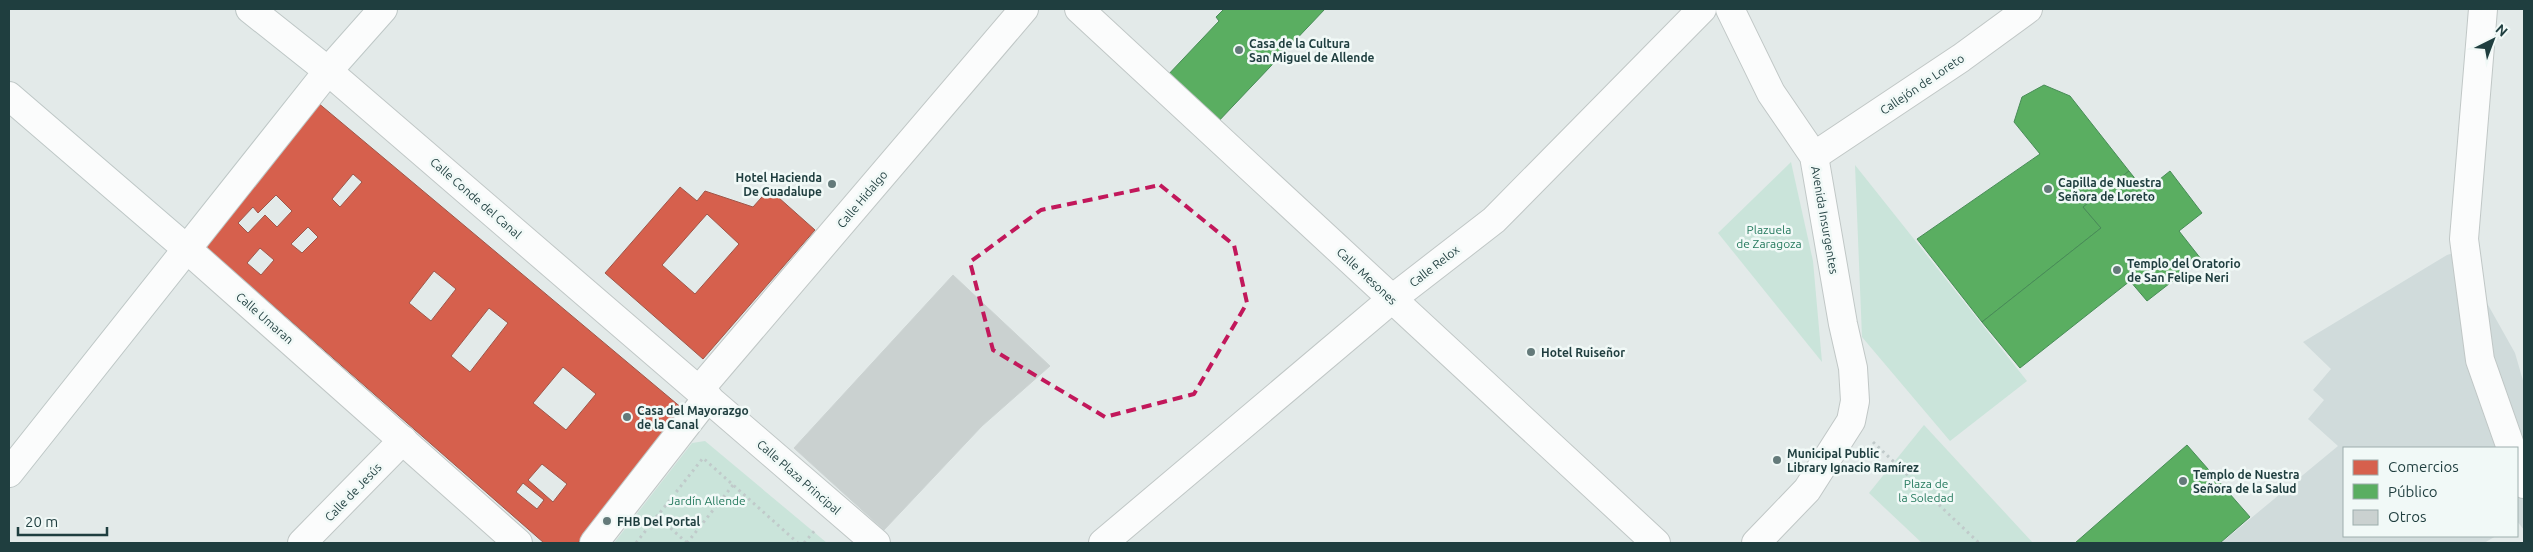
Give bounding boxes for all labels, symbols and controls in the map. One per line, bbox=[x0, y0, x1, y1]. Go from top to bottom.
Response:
north arrow bbox=[2468, 15, 2518, 65]
text: N bbox=[2492, 21, 2511, 40]
place label: Casa de la Cultura San Miguel de Allende bbox=[1249, 37, 1375, 64]
marker: Casa de la Cultura San Miguel de Allende bbox=[1233, 44, 1245, 56]
street label: Callejón de Loreto bbox=[1878, 51, 1966, 117]
street label: Calle Conde del Canal bbox=[428, 155, 524, 241]
street label: Avenida Insurgentes bbox=[1809, 165, 1841, 275]
street label: Calle Hidalgo bbox=[834, 168, 890, 230]
place label: Hotel Hacienda De Guadalupe bbox=[736, 171, 822, 198]
place label: Capilla de Nuestra Señora de Loreto bbox=[2058, 176, 2162, 203]
marker: Hotel Hacienda De Guadalupe bbox=[826, 178, 838, 190]
marker: Capilla de Nuestra Señora de Loreto bbox=[2042, 183, 2054, 195]
park label: Plazuela de Zaragoza bbox=[1736, 223, 1802, 250]
street label: Calle Relox bbox=[1407, 243, 1461, 289]
street label: Calle Mesones bbox=[1334, 245, 1400, 307]
place label: Templo del Oratorio de San Felipe Neri bbox=[2127, 257, 2241, 284]
marker: Templo del Oratorio de San Felipe Neri bbox=[2111, 264, 2123, 276]
street label: Calle Umaran bbox=[234, 290, 296, 346]
marker: Hotel Ruiseñor bbox=[1525, 346, 1537, 358]
place label: Hotel Ruiseñor bbox=[1541, 346, 1625, 359]
place label: Casa del Mayorazgo de la Canal bbox=[637, 404, 749, 431]
marker: Casa del Mayorazgo de la Canal bbox=[621, 411, 633, 423]
street label: Calle Plaza Principal bbox=[755, 437, 843, 517]
place label: Municipal Public Library Ignacio Ramírez bbox=[1787, 447, 1919, 474]
legend bbox=[2343, 447, 2518, 537]
marker: Municipal Public Library Ignacio Ramírez bbox=[1771, 454, 1783, 466]
text: Comercios bbox=[2388, 458, 2459, 475]
street label: Calle de Jesús bbox=[322, 460, 384, 524]
place label: Templo de Nuestra Señora de la Salud bbox=[2193, 468, 2300, 495]
marker: Templo de Nuestra Señora de la Salud bbox=[2177, 475, 2189, 487]
park label: Plaza de la Soledad bbox=[1898, 477, 1954, 504]
text: Público bbox=[2388, 483, 2438, 500]
park label: Jardín Allende bbox=[668, 494, 746, 507]
scale bar bbox=[18, 504, 106, 536]
text: Otros bbox=[2388, 508, 2427, 525]
text: 20 m bbox=[25, 513, 58, 530]
marker: FHB Del Portal bbox=[601, 515, 613, 527]
place label: FHB Del Portal bbox=[617, 515, 700, 528]

